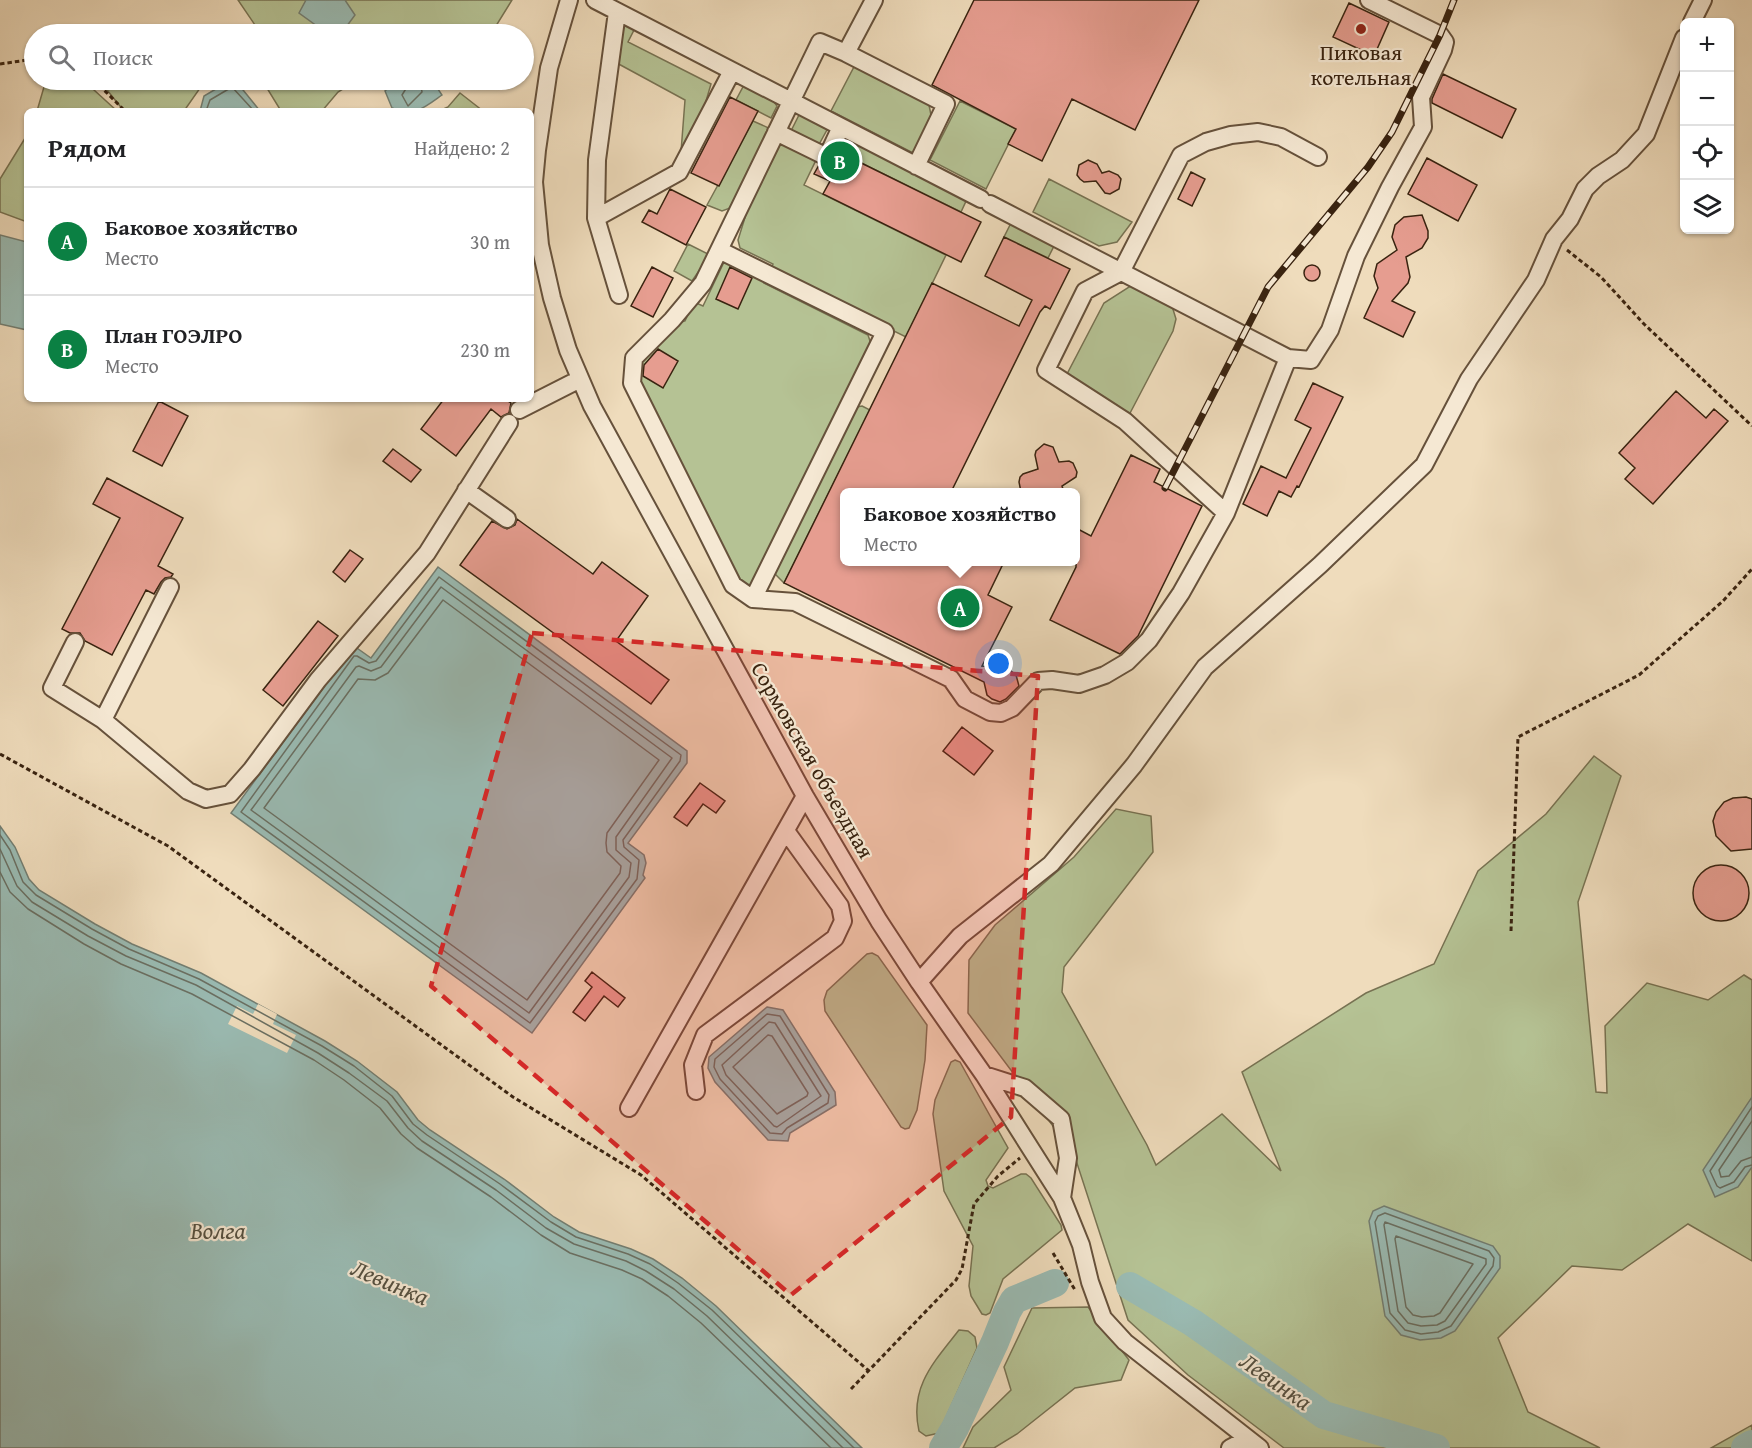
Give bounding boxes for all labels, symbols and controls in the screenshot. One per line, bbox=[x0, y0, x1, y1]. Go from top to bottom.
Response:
map controls bbox=[1680, 18, 1734, 234]
button: + bbox=[1680, 18, 1734, 72]
marker: Пиковая котельная bbox=[1354, 22, 1368, 36]
search box bbox=[24, 24, 534, 90]
place label: Пиковая котельная bbox=[1311, 36, 1411, 93]
icon: search bbox=[45, 41, 78, 74]
text: Поиск bbox=[93, 41, 153, 73]
button: − bbox=[1680, 72, 1734, 126]
button: locate bbox=[1680, 126, 1734, 180]
text: Рядом bbox=[48, 128, 126, 167]
text: Найдено: 2 bbox=[414, 133, 510, 162]
pin: B bbox=[820, 138, 860, 184]
button: layers bbox=[1680, 180, 1734, 234]
text: Баковое хозяйство bbox=[105, 211, 298, 243]
text: A bbox=[61, 227, 74, 256]
text: 30 m bbox=[470, 227, 510, 256]
text: Место bbox=[105, 243, 159, 272]
text: План ГОЭЛРО bbox=[105, 319, 242, 351]
text: B bbox=[61, 335, 74, 364]
text: 230 m bbox=[460, 335, 510, 364]
text: Место bbox=[105, 351, 159, 380]
popup bbox=[840, 488, 1080, 566]
text: Баковое хозяйство bbox=[864, 497, 1056, 529]
text: Место bbox=[864, 529, 918, 558]
pin: A bbox=[940, 586, 980, 630]
your location bbox=[984, 649, 1013, 678]
street label: Сормовская объездная bbox=[744, 656, 882, 864]
water label: Волга bbox=[190, 1213, 245, 1248]
water label: Левинка bbox=[346, 1250, 434, 1314]
water label: Левинка bbox=[1233, 1343, 1319, 1419]

